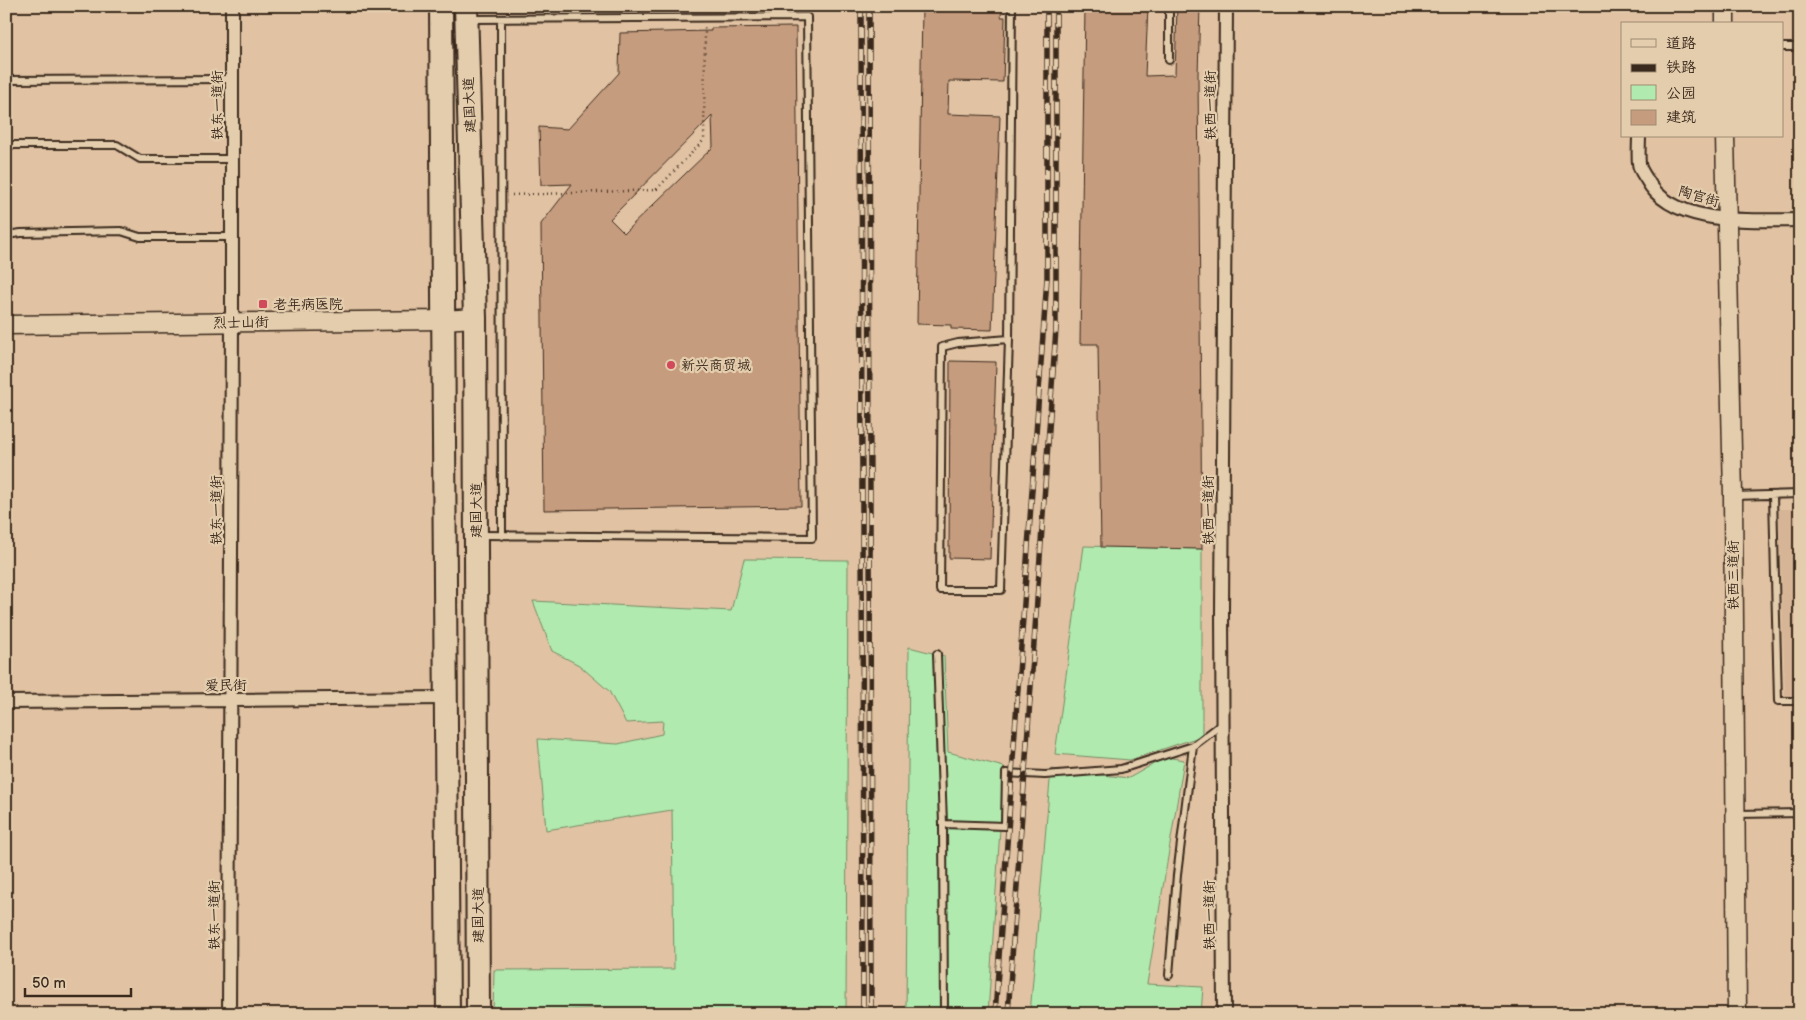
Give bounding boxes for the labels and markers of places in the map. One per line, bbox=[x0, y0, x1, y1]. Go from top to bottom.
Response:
place label: 老年病医院 bbox=[273, 296, 343, 313]
marker: 老年病医院 bbox=[257, 298, 269, 310]
place label: 新兴商贸城 bbox=[681, 357, 751, 374]
marker: 新兴商贸城 bbox=[665, 359, 677, 371]

